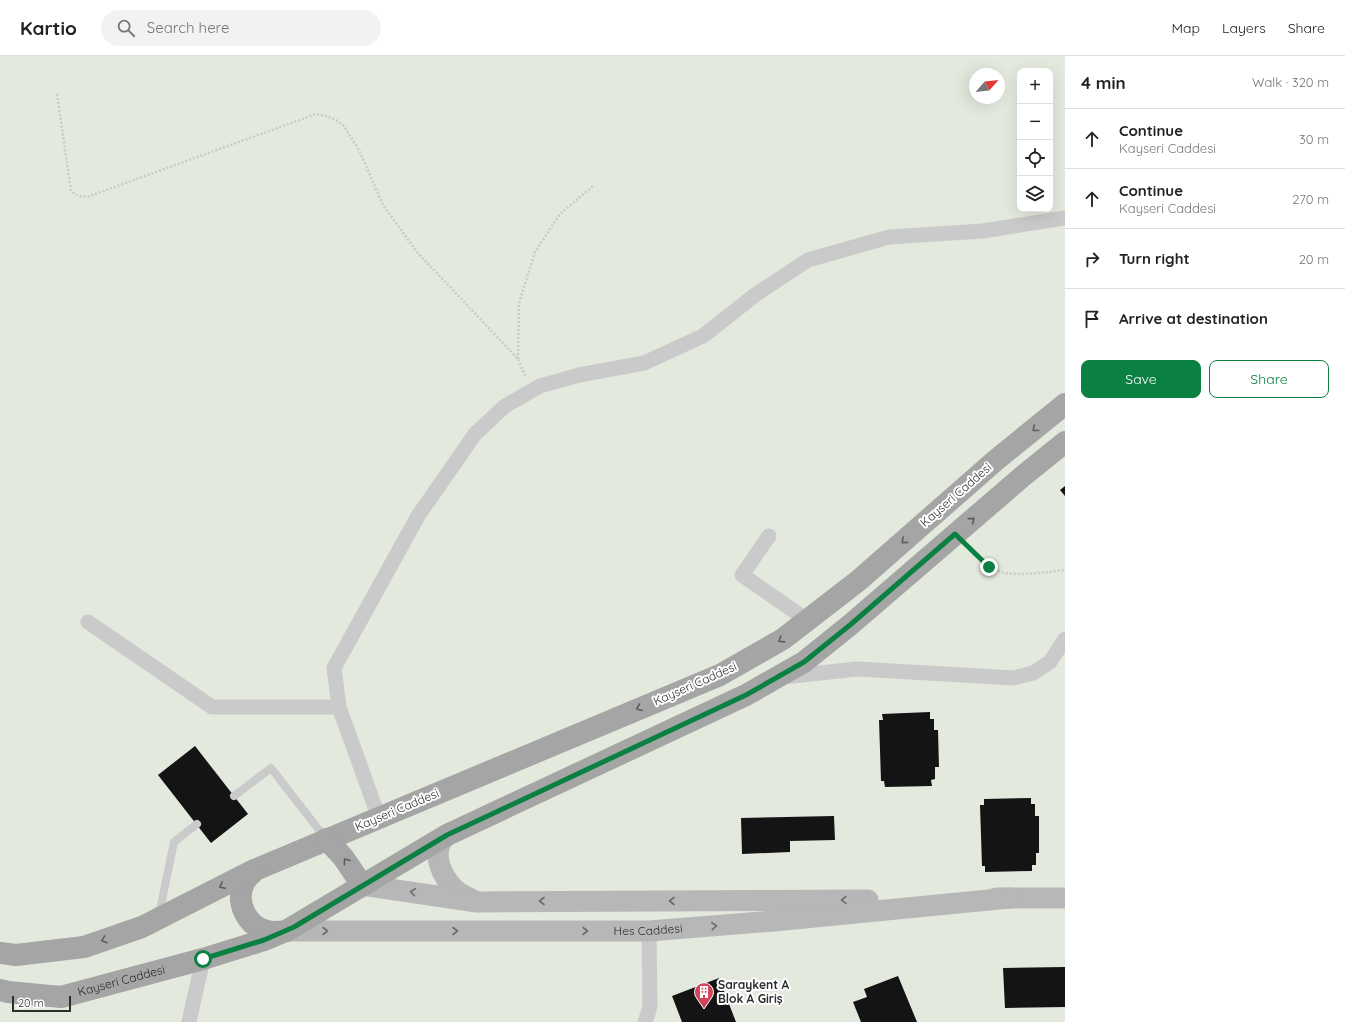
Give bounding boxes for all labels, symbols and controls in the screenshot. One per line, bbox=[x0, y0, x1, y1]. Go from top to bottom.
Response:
search box bbox=[101, 10, 381, 46]
text: Kartio bbox=[20, 16, 77, 40]
icon: search bbox=[115, 17, 137, 39]
text: Search here bbox=[147, 18, 230, 37]
text: Map bbox=[1171, 19, 1200, 37]
text: Layers bbox=[1222, 19, 1266, 37]
text: Share bbox=[1288, 19, 1325, 37]
north arrow bbox=[969, 68, 1005, 104]
map controls bbox=[1017, 68, 1053, 212]
button: + bbox=[1017, 68, 1053, 104]
text: 4 min bbox=[1081, 72, 1126, 93]
text: Walk · 320 m bbox=[1252, 74, 1329, 90]
button: − bbox=[1017, 104, 1053, 140]
text: Continue bbox=[1119, 121, 1183, 140]
icon: ahead bbox=[1081, 128, 1103, 150]
text: 30 m bbox=[1299, 131, 1329, 147]
button: locate bbox=[1017, 140, 1053, 176]
text: Kayseri Caddesi bbox=[1119, 140, 1216, 156]
button: layers bbox=[1017, 176, 1053, 212]
text: Continue bbox=[1119, 181, 1183, 200]
icon: ahead bbox=[1081, 188, 1103, 210]
text: 270 m bbox=[1292, 191, 1329, 207]
text: Kayseri Caddesi bbox=[1119, 200, 1216, 216]
icon: right bbox=[1081, 248, 1103, 270]
text: Turn right bbox=[1119, 249, 1190, 268]
text: 20 m bbox=[1299, 251, 1329, 267]
icon: arrive bbox=[1081, 308, 1103, 330]
text: Arrive at destination bbox=[1119, 309, 1268, 328]
button: Save bbox=[1081, 360, 1201, 398]
button: Share bbox=[1209, 360, 1329, 398]
one-way arrow bbox=[1032, 424, 1039, 431]
street label: Kayseri Caddesi bbox=[917, 460, 994, 530]
one-way arrow bbox=[967, 518, 975, 525]
one-way arrow bbox=[902, 536, 909, 543]
route end bbox=[980, 558, 998, 576]
one-way arrow bbox=[778, 635, 785, 642]
street label: Kayseri Caddesi bbox=[651, 658, 739, 709]
one-way arrow bbox=[636, 704, 643, 712]
street label: Kayseri Caddesi bbox=[353, 785, 441, 834]
one-way arrow bbox=[343, 858, 351, 865]
one-way arrow bbox=[219, 881, 226, 889]
one-way arrow bbox=[410, 888, 416, 897]
one-way arrow bbox=[841, 896, 847, 904]
one-way arrow bbox=[539, 897, 545, 905]
one-way arrow bbox=[669, 897, 675, 905]
street label: Hes Caddesi bbox=[613, 920, 683, 938]
one-way arrow bbox=[711, 921, 717, 930]
one-way arrow bbox=[322, 927, 328, 935]
one-way arrow bbox=[452, 927, 458, 935]
one-way arrow bbox=[582, 927, 588, 935]
one-way arrow bbox=[101, 935, 108, 944]
route start bbox=[194, 950, 212, 968]
street label: Kayseri Caddesi bbox=[76, 962, 167, 999]
place label: Saraykent A Blok A Giriş bbox=[718, 977, 789, 1006]
building icon: Saraykent A Blok A Giriş bbox=[693, 981, 715, 1009]
scale bar bbox=[12, 994, 71, 1013]
text: 20 m bbox=[18, 996, 44, 1010]

